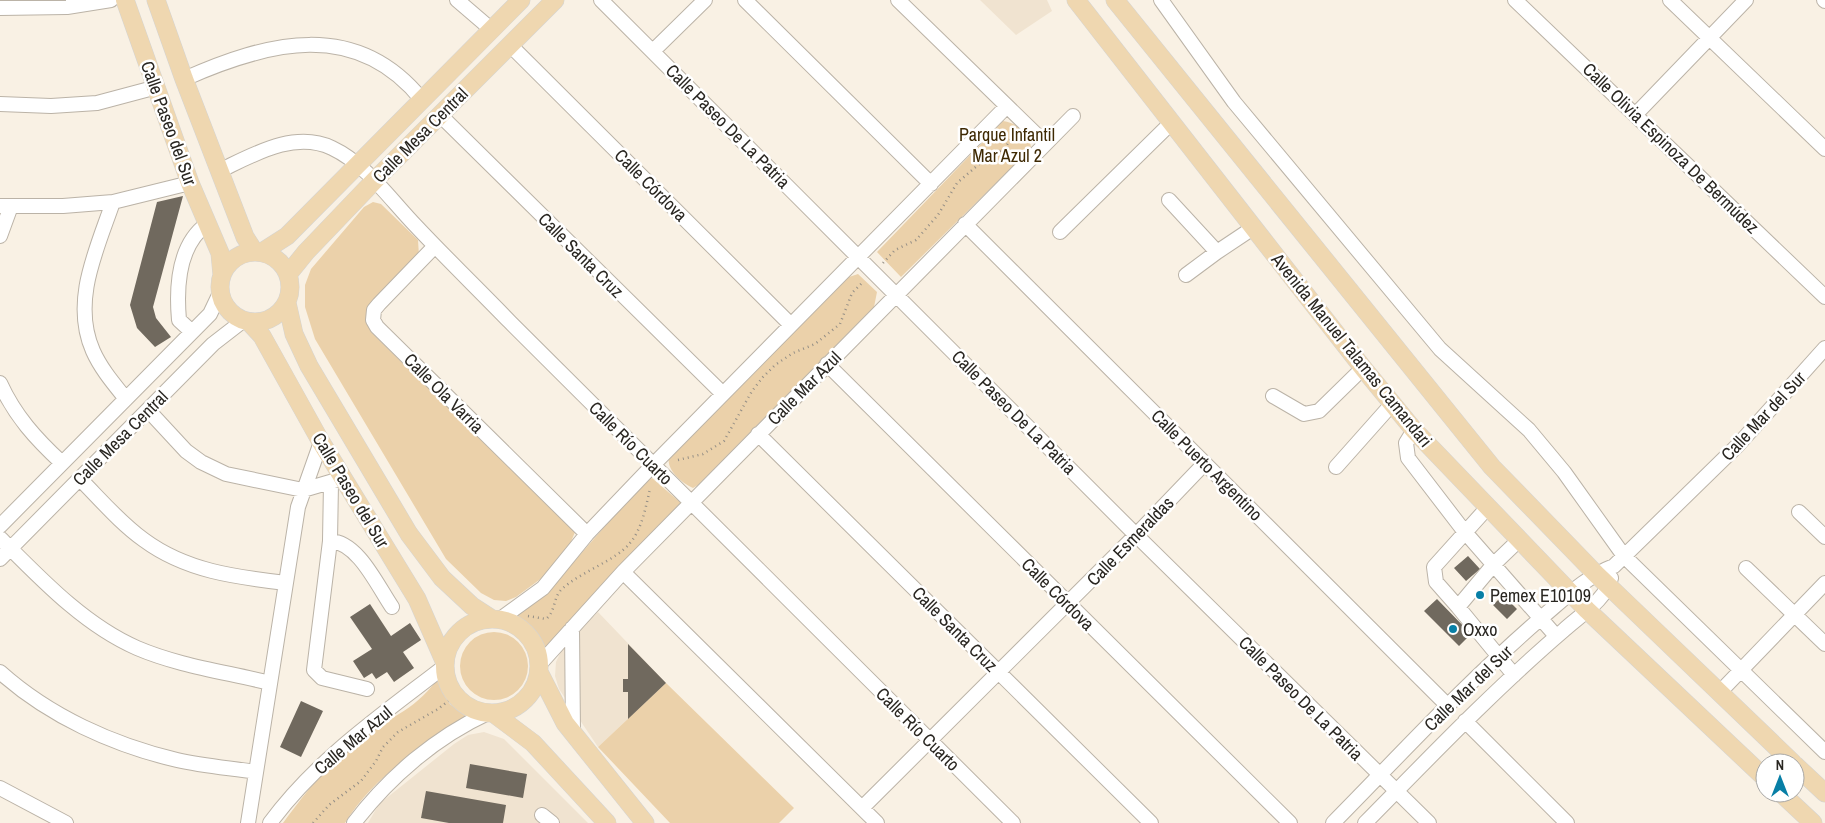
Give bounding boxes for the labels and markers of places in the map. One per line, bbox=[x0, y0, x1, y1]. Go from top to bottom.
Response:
place label: Pemex E10109 bbox=[1490, 583, 1591, 608]
marker: Pemex E10109 bbox=[1474, 589, 1486, 601]
place label: Oxxo bbox=[1463, 617, 1497, 642]
marker: Oxxo bbox=[1447, 623, 1459, 635]

